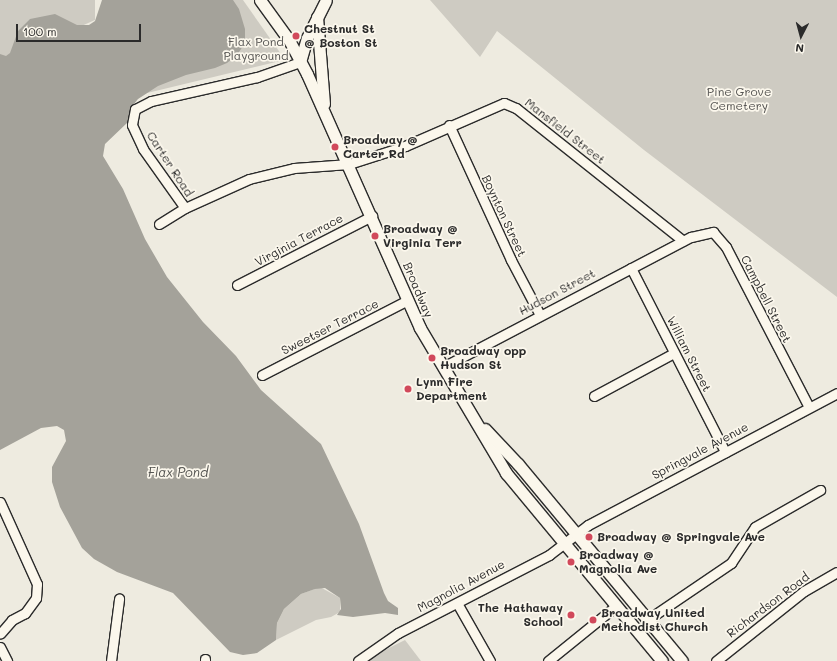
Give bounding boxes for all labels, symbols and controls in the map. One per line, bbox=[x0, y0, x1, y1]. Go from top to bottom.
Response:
scale bar bbox=[18, 16, 143, 42]
north arrow bbox=[781, 16, 821, 56]
place label: Chestnut St @ Boston St bbox=[304, 22, 377, 50]
text: 100 m bbox=[23, 23, 57, 39]
marker: Chestnut St @ Boston St bbox=[291, 31, 301, 41]
park label: Flax Pond Playground bbox=[223, 35, 289, 63]
text: N bbox=[795, 41, 805, 56]
park label: Pine Grove Cemetery bbox=[707, 85, 771, 113]
street label: Mansfield Street bbox=[522, 95, 608, 167]
street label: Carter Road bbox=[144, 129, 196, 199]
place label: Broadway @ Carter Rd bbox=[343, 133, 418, 161]
marker: Broadway @ Carter Rd bbox=[330, 142, 340, 152]
street label: Boynton Street bbox=[479, 173, 529, 259]
street label: Virginia Terrace bbox=[252, 211, 346, 269]
place label: Broadway @ Virginia Terr bbox=[383, 222, 462, 250]
marker: Broadway @ Virginia Terr bbox=[370, 231, 380, 241]
street label: Campbell Street bbox=[738, 253, 794, 345]
street label: Broadway bbox=[400, 260, 436, 320]
street label: Hudson Street bbox=[516, 266, 598, 318]
street label: Sweetser Terrace bbox=[279, 296, 381, 358]
street label: William Street bbox=[664, 314, 714, 394]
place label: Broadway opp Hudson St bbox=[440, 344, 526, 372]
marker: Broadway opp Hudson St bbox=[427, 353, 437, 363]
place label: Lynn Fire Department bbox=[416, 375, 487, 403]
marker: Lynn Fire Department bbox=[403, 384, 413, 394]
street label: Springvale Avenue bbox=[649, 420, 751, 482]
water label: Flax Pond bbox=[148, 464, 208, 480]
place label: Broadway @ Springvale Ave bbox=[597, 530, 765, 544]
marker: Broadway @ Springvale Ave bbox=[584, 532, 594, 542]
place label: Broadway @ Magnolia Ave bbox=[579, 548, 657, 576]
street label: Magnolia Avenue bbox=[415, 557, 507, 615]
marker: Broadway @ Magnolia Ave bbox=[566, 557, 576, 567]
street label: Richardson Road bbox=[724, 569, 812, 641]
place label: The Hathaway School bbox=[478, 601, 563, 629]
place label: Broadway United Methodist Church bbox=[601, 606, 708, 634]
marker: The Hathaway School bbox=[566, 610, 576, 620]
marker: Broadway United Methodist Church bbox=[588, 615, 598, 625]

